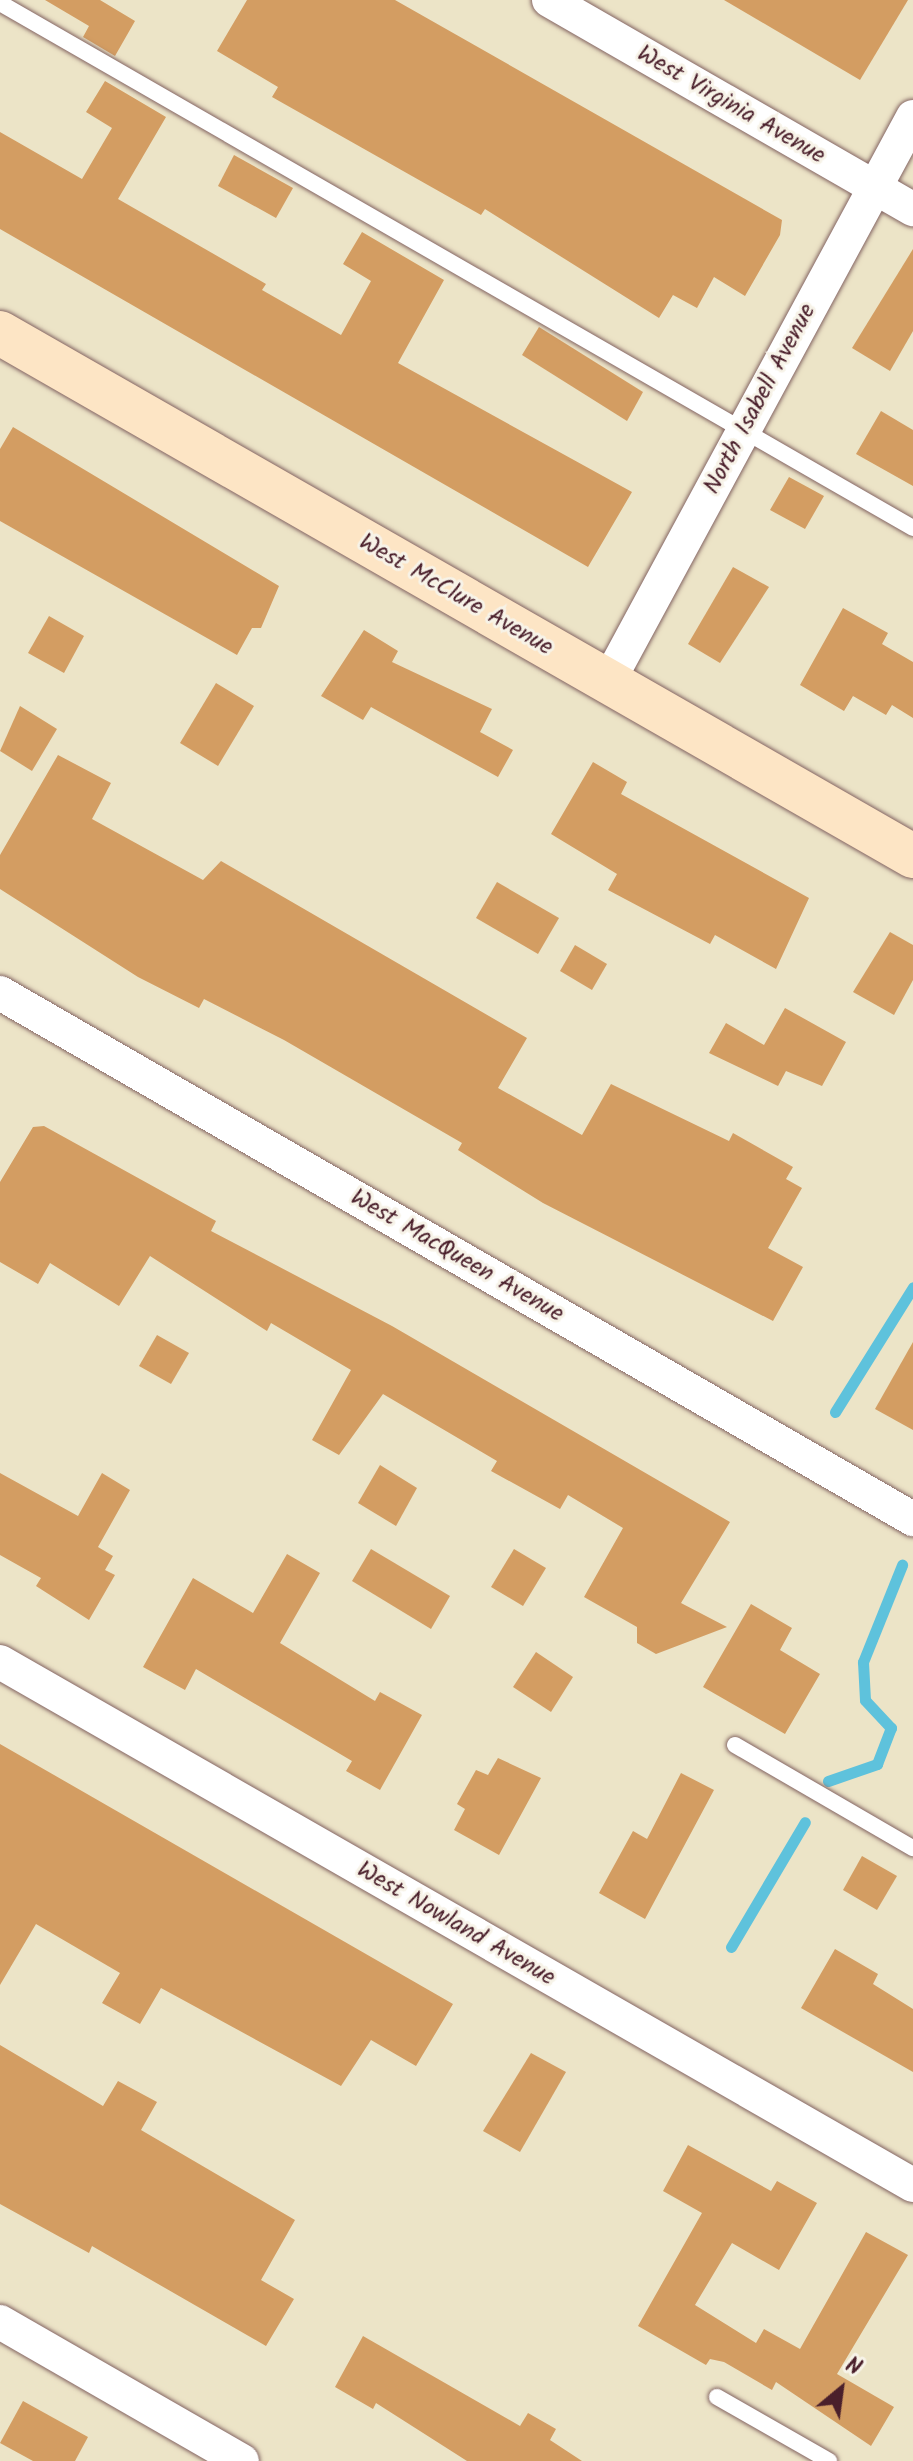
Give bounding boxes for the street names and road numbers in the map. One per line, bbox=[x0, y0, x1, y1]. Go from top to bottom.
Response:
street label: West Virginia Avenue bbox=[632, 39, 830, 171]
street label: North Isabell Avenue bbox=[698, 299, 822, 499]
street label: West McClure Avenue bbox=[354, 528, 558, 662]
street label: West MacQueen Avenue bbox=[345, 1183, 569, 1329]
street label: West Nowland Avenue bbox=[352, 1855, 560, 1993]

